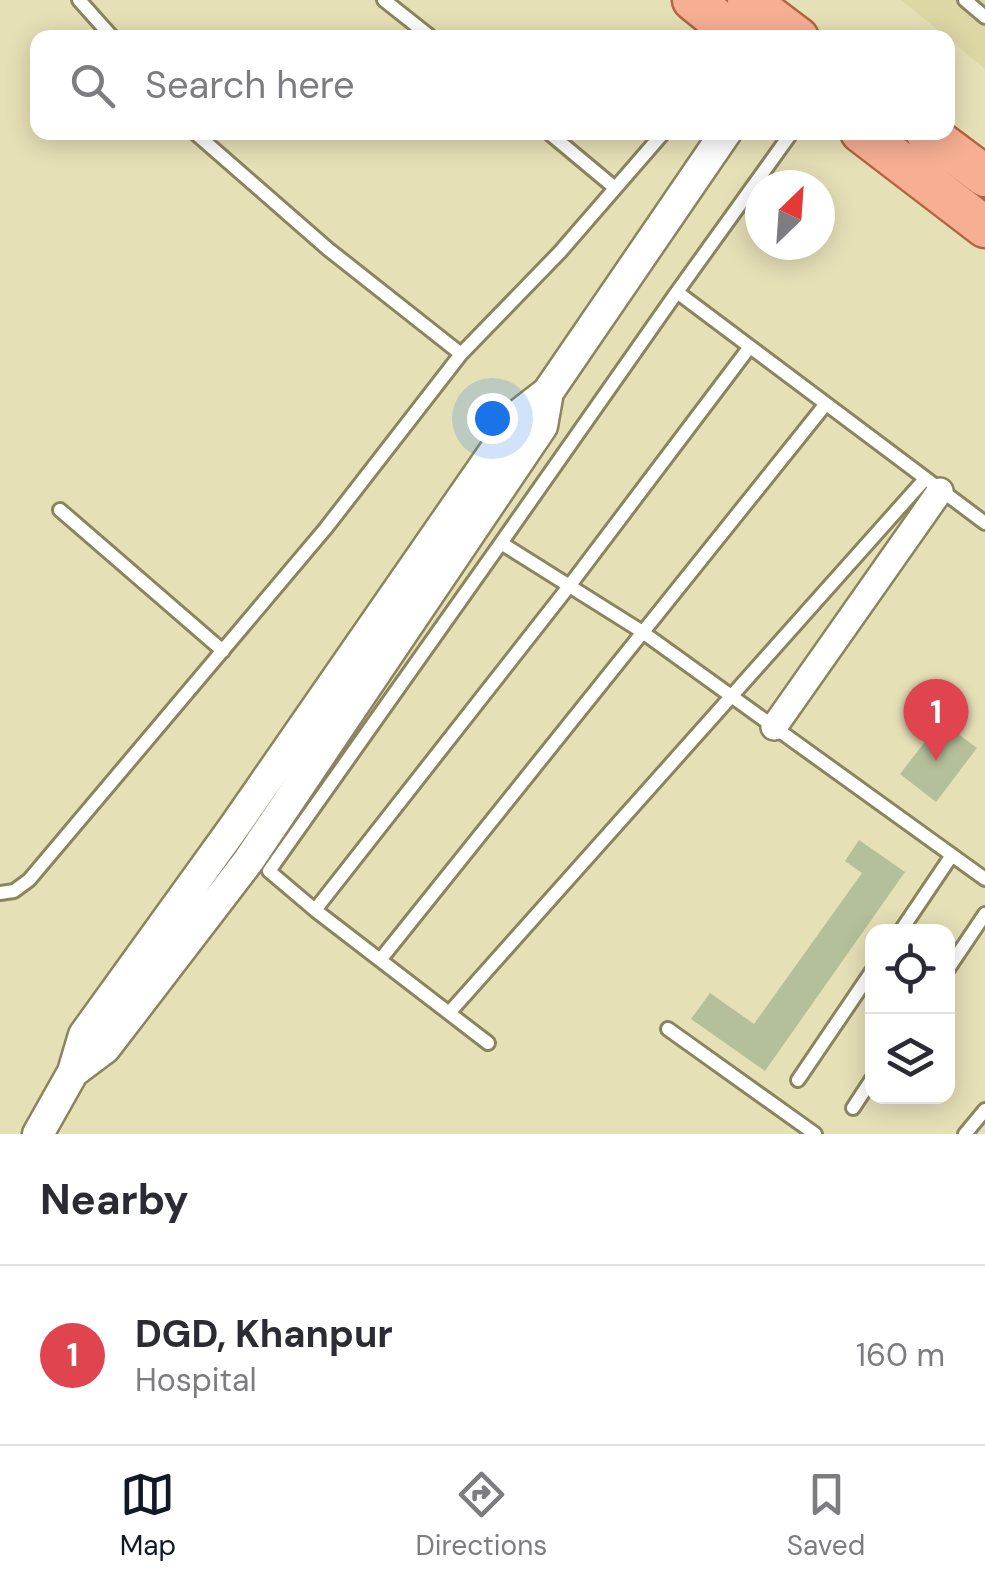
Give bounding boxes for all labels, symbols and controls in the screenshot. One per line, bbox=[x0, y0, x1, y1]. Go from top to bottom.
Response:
search box bbox=[30, 30, 955, 140]
icon: search bbox=[65, 58, 120, 113]
text: Search here bbox=[145, 60, 355, 110]
north arrow bbox=[745, 170, 835, 260]
your location bbox=[467, 393, 518, 444]
pin: 1 bbox=[904, 678, 968, 761]
map controls bbox=[865, 924, 955, 1104]
button: locate bbox=[865, 924, 955, 1014]
button: layers bbox=[865, 1014, 955, 1104]
text: Nearby bbox=[40, 1172, 189, 1227]
text: DGD, Khanpur bbox=[135, 1309, 393, 1359]
text: 1 bbox=[67, 1334, 78, 1376]
text: 160 m bbox=[856, 1334, 945, 1376]
text: Hospital bbox=[135, 1359, 257, 1401]
tab: Map bbox=[120, 1467, 176, 1564]
tab: Directions bbox=[416, 1467, 547, 1564]
tab: Saved bbox=[787, 1467, 865, 1564]

